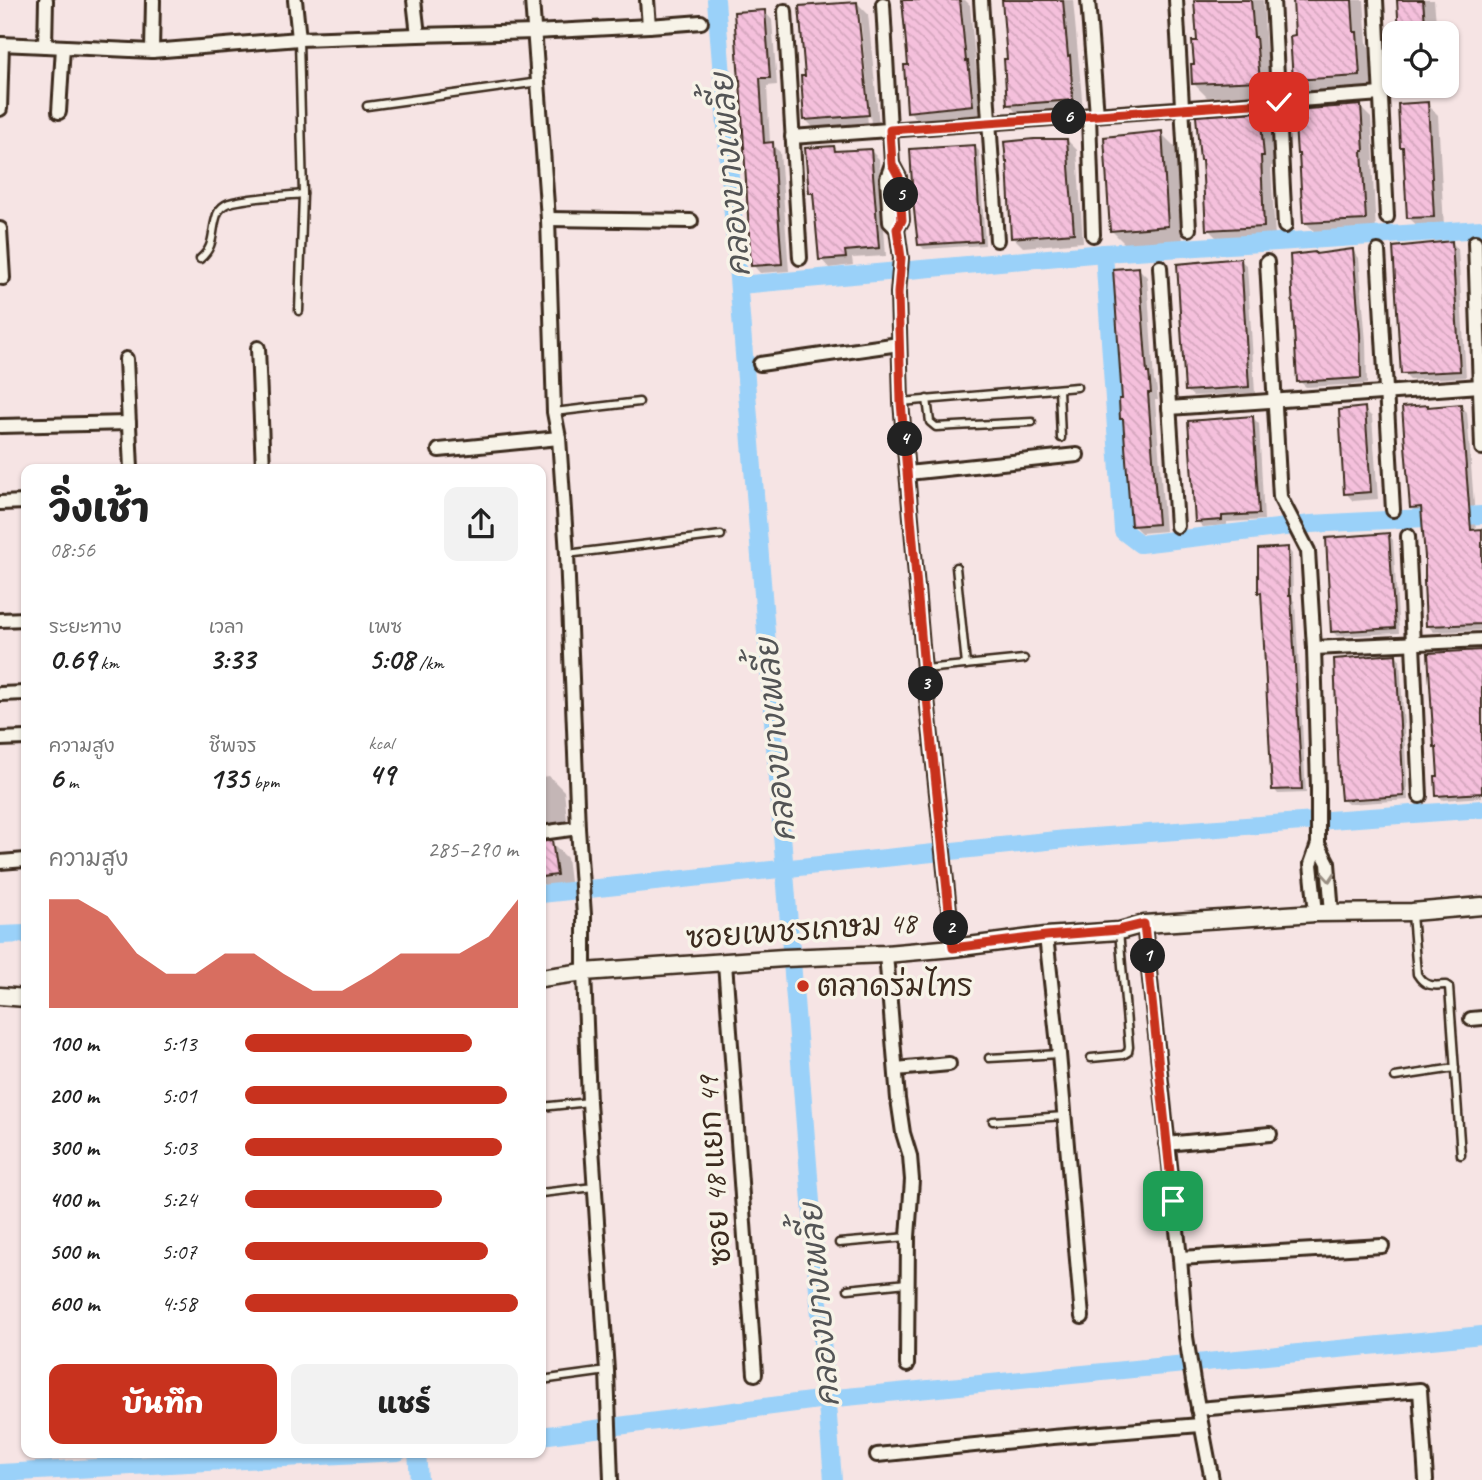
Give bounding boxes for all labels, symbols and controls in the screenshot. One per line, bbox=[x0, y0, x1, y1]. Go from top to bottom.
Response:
map controls bbox=[1382, 21, 1459, 98]
button: locate bbox=[1382, 21, 1459, 98]
water label: คลองบางเพลี้ย bbox=[692, 69, 760, 279]
pin bbox=[1249, 72, 1309, 132]
icon: check bbox=[1260, 83, 1298, 121]
pin: 6 bbox=[1052, 100, 1086, 134]
text: 6 bbox=[1064, 104, 1073, 128]
pin: 5 bbox=[884, 178, 918, 212]
text: 5 bbox=[896, 182, 905, 206]
pin: 4 bbox=[888, 422, 922, 457]
text: 4 bbox=[900, 426, 909, 450]
text: วิ่งเช้า bbox=[49, 485, 149, 532]
button: share bbox=[444, 487, 518, 561]
text: 08:56 bbox=[49, 535, 95, 564]
text: ระยะทาง bbox=[49, 615, 122, 639]
text: เวลา bbox=[209, 615, 244, 639]
text: เพซ bbox=[368, 615, 402, 639]
water label: คลองบางเพลี้ย bbox=[737, 634, 805, 844]
text: 0.69 bbox=[49, 640, 96, 678]
text: 3:33 bbox=[209, 640, 255, 678]
text: 5:08 bbox=[368, 640, 414, 678]
text: km bbox=[96, 651, 119, 675]
text: /km bbox=[414, 651, 444, 675]
pin: 3 bbox=[908, 666, 944, 702]
text: 3 bbox=[921, 671, 930, 695]
text: kcal bbox=[368, 731, 393, 755]
text: ความสูง bbox=[49, 734, 115, 758]
text: ชีพจร bbox=[209, 734, 257, 758]
text: 49 bbox=[368, 755, 395, 793]
text: 6 bbox=[49, 759, 63, 797]
text: 135 bbox=[209, 759, 249, 797]
text: m bbox=[63, 770, 78, 794]
text: bpm bbox=[249, 770, 279, 794]
text: 285–290 m bbox=[427, 835, 518, 864]
text: ความสูง bbox=[49, 844, 128, 873]
one-way arrow bbox=[1322, 871, 1337, 883]
street label: ซอยเพชรเกษม 48 bbox=[685, 903, 920, 957]
pin: 2 bbox=[934, 911, 968, 946]
text: 2 bbox=[946, 915, 955, 939]
pin: 1 bbox=[1130, 939, 1166, 974]
text: 1 bbox=[1143, 943, 1152, 967]
place label: ตลาดร่มไทร bbox=[817, 966, 973, 1005]
marker: ตลาดร่มไทร bbox=[795, 978, 811, 994]
text: 100 m bbox=[49, 1029, 99, 1058]
text: 5:13 bbox=[161, 1029, 197, 1058]
street label: ซอย 48 แยก 49 bbox=[688, 1073, 740, 1267]
text: 200 m bbox=[49, 1081, 99, 1110]
text: 5:01 bbox=[161, 1081, 197, 1110]
text: 300 m bbox=[49, 1133, 99, 1162]
text: 5:03 bbox=[161, 1133, 197, 1162]
pin bbox=[1143, 1171, 1203, 1231]
icon: arrive bbox=[1154, 1182, 1192, 1220]
text: 400 m bbox=[49, 1185, 99, 1214]
text: 5:24 bbox=[161, 1185, 197, 1214]
water label: คลองบางเพลี้ย bbox=[781, 1199, 849, 1409]
text: 500 m bbox=[49, 1237, 98, 1266]
text: 5:07 bbox=[161, 1237, 197, 1266]
text: 600 m bbox=[49, 1289, 99, 1318]
text: 4:58 bbox=[161, 1289, 197, 1318]
button: บันทึก bbox=[49, 1364, 277, 1444]
button: แชร์ bbox=[291, 1364, 518, 1444]

